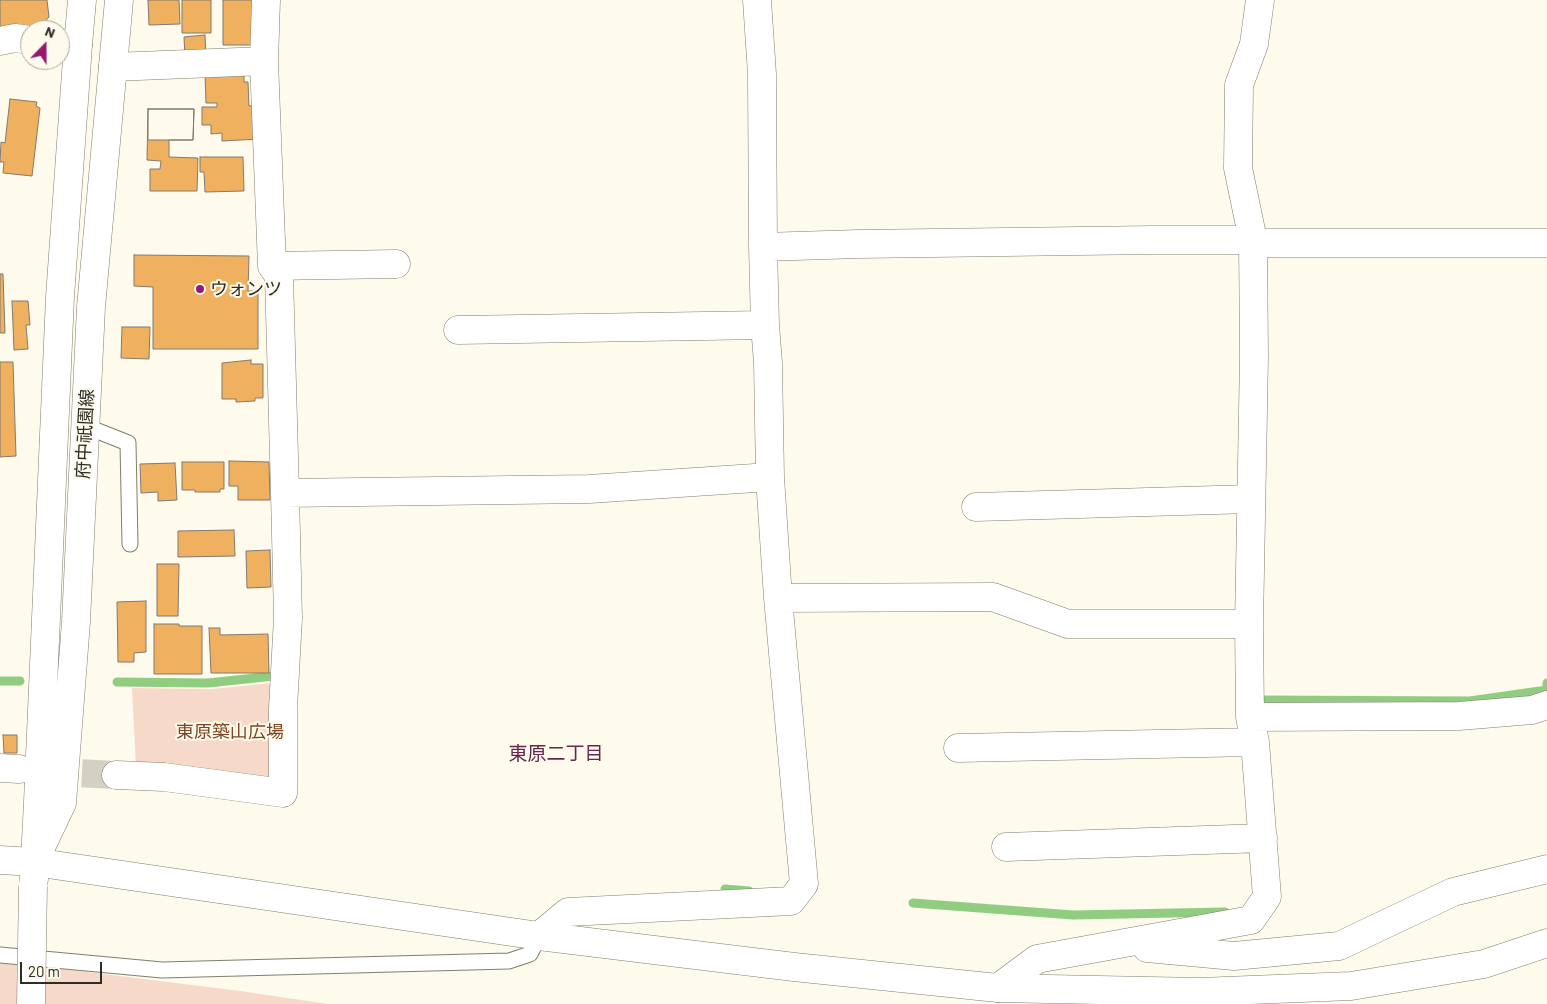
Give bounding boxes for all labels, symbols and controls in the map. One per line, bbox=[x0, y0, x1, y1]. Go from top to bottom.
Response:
north arrow bbox=[20, 20, 70, 70]
text: N bbox=[43, 22, 58, 41]
place label: ウォンツ bbox=[210, 278, 282, 300]
marker: ウォンツ bbox=[194, 283, 206, 295]
street label: 府中祇園線 bbox=[72, 388, 98, 480]
park label: 東原築山広場 bbox=[176, 721, 284, 743]
district label: 東原二丁目 bbox=[509, 743, 603, 765]
scale bar bbox=[22, 952, 105, 984]
text: 20 m bbox=[28, 962, 60, 980]

